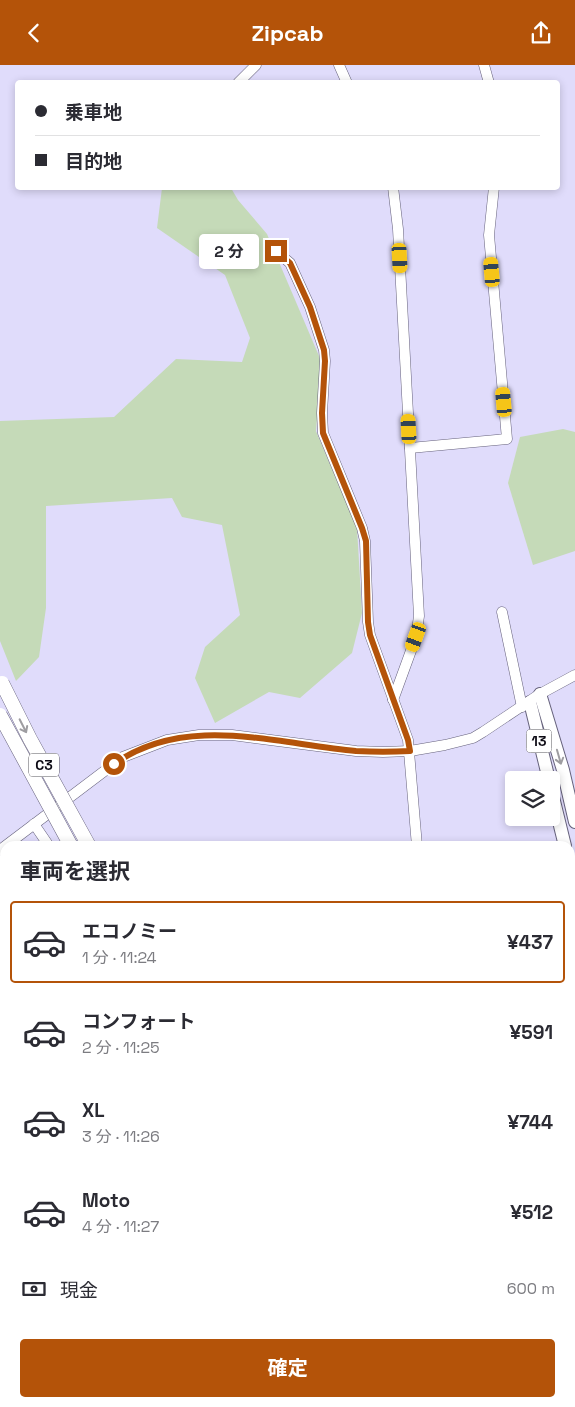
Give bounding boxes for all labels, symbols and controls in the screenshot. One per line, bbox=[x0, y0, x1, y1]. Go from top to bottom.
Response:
icon: back bbox=[20, 19, 48, 47]
text: Zipcab bbox=[251, 19, 324, 47]
icon: share bbox=[527, 19, 555, 47]
text: 乗車地 bbox=[65, 100, 122, 125]
text: 目的地 bbox=[65, 149, 122, 174]
callout: 2 分 bbox=[198, 233, 258, 269]
route end bbox=[265, 240, 287, 262]
text: 2 分 bbox=[214, 241, 244, 262]
car bbox=[391, 243, 408, 273]
car bbox=[483, 256, 500, 288]
car bbox=[495, 386, 512, 418]
car bbox=[400, 414, 417, 444]
car bbox=[403, 620, 428, 654]
one-way arrow bbox=[19, 719, 29, 734]
road number: 13 bbox=[526, 729, 552, 753]
one-way arrow bbox=[555, 749, 565, 765]
road number: C3 bbox=[29, 753, 59, 777]
route start bbox=[103, 753, 125, 775]
map controls bbox=[505, 771, 560, 826]
button: layers bbox=[505, 771, 560, 826]
text: 車両を選択 bbox=[20, 857, 130, 885]
text: エコノミー bbox=[82, 919, 177, 944]
icon: car bbox=[22, 920, 67, 965]
text: ¥437 bbox=[507, 930, 553, 955]
text: 1 分 · 11:24 bbox=[82, 947, 157, 968]
text: コンフォート bbox=[82, 1009, 195, 1034]
icon: car bbox=[22, 1010, 67, 1055]
text: ¥591 bbox=[509, 1020, 553, 1045]
text: 2 分 · 11:25 bbox=[82, 1037, 160, 1058]
text: XL bbox=[82, 1098, 105, 1123]
icon: car bbox=[22, 1100, 67, 1145]
text: ¥744 bbox=[507, 1110, 553, 1135]
text: 3 分 · 11:26 bbox=[82, 1126, 160, 1147]
text: Moto bbox=[82, 1188, 130, 1213]
icon: car bbox=[22, 1190, 67, 1235]
text: ¥512 bbox=[510, 1200, 553, 1225]
text: 4 分 · 11:27 bbox=[82, 1216, 159, 1237]
icon: cash bbox=[20, 1275, 48, 1303]
text: 現金 bbox=[60, 1278, 98, 1303]
text: 600 m bbox=[507, 1278, 555, 1299]
button: 確定 bbox=[20, 1339, 555, 1397]

